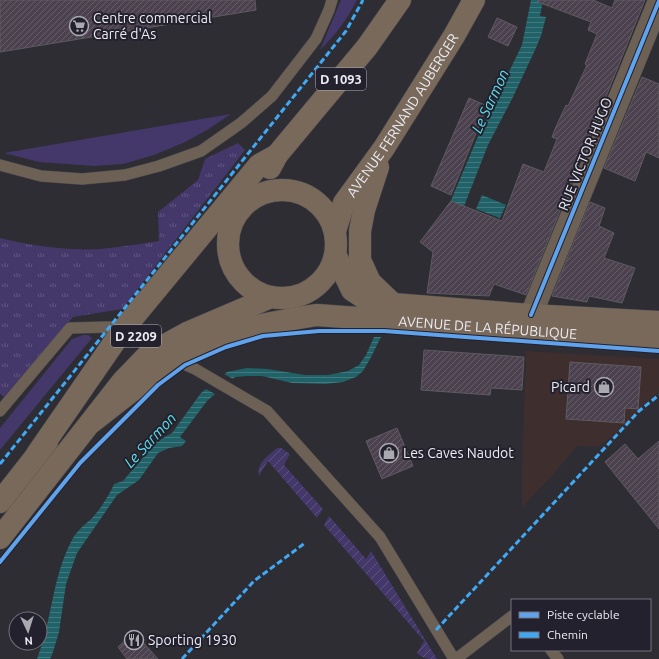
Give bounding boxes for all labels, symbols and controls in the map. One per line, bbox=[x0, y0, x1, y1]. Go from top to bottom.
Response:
place label: Centre commercial Carré d'As bbox=[93, 10, 212, 42]
supermarket icon: Centre commercial Carré d'As bbox=[68, 15, 90, 37]
street label: AVENUE FERNAND AUBERGER bbox=[343, 30, 462, 200]
water label: Le Sarmon bbox=[468, 66, 512, 136]
road number: D 1093 bbox=[316, 68, 366, 90]
street label: RUE VICTOR HUGO bbox=[555, 95, 615, 213]
street label: AVENUE DE LA RÉPUBLIQUE bbox=[398, 313, 578, 342]
road number: D 2209 bbox=[111, 325, 161, 347]
shop icon: Picard bbox=[593, 376, 615, 398]
place label: Picard bbox=[551, 379, 590, 395]
water label: Le Sarmon bbox=[121, 409, 179, 471]
shop icon: Les Caves Naudot bbox=[378, 442, 400, 464]
place label: Les Caves Naudot bbox=[403, 445, 514, 461]
legend bbox=[511, 599, 651, 651]
text: Piste cyclable bbox=[547, 608, 620, 621]
north arrow bbox=[8, 611, 48, 651]
text: Chemin bbox=[547, 628, 588, 641]
restaurant icon: Sporting 1930 bbox=[123, 629, 145, 651]
place label: Sporting 1930 bbox=[148, 632, 237, 648]
text: N bbox=[24, 635, 33, 647]

